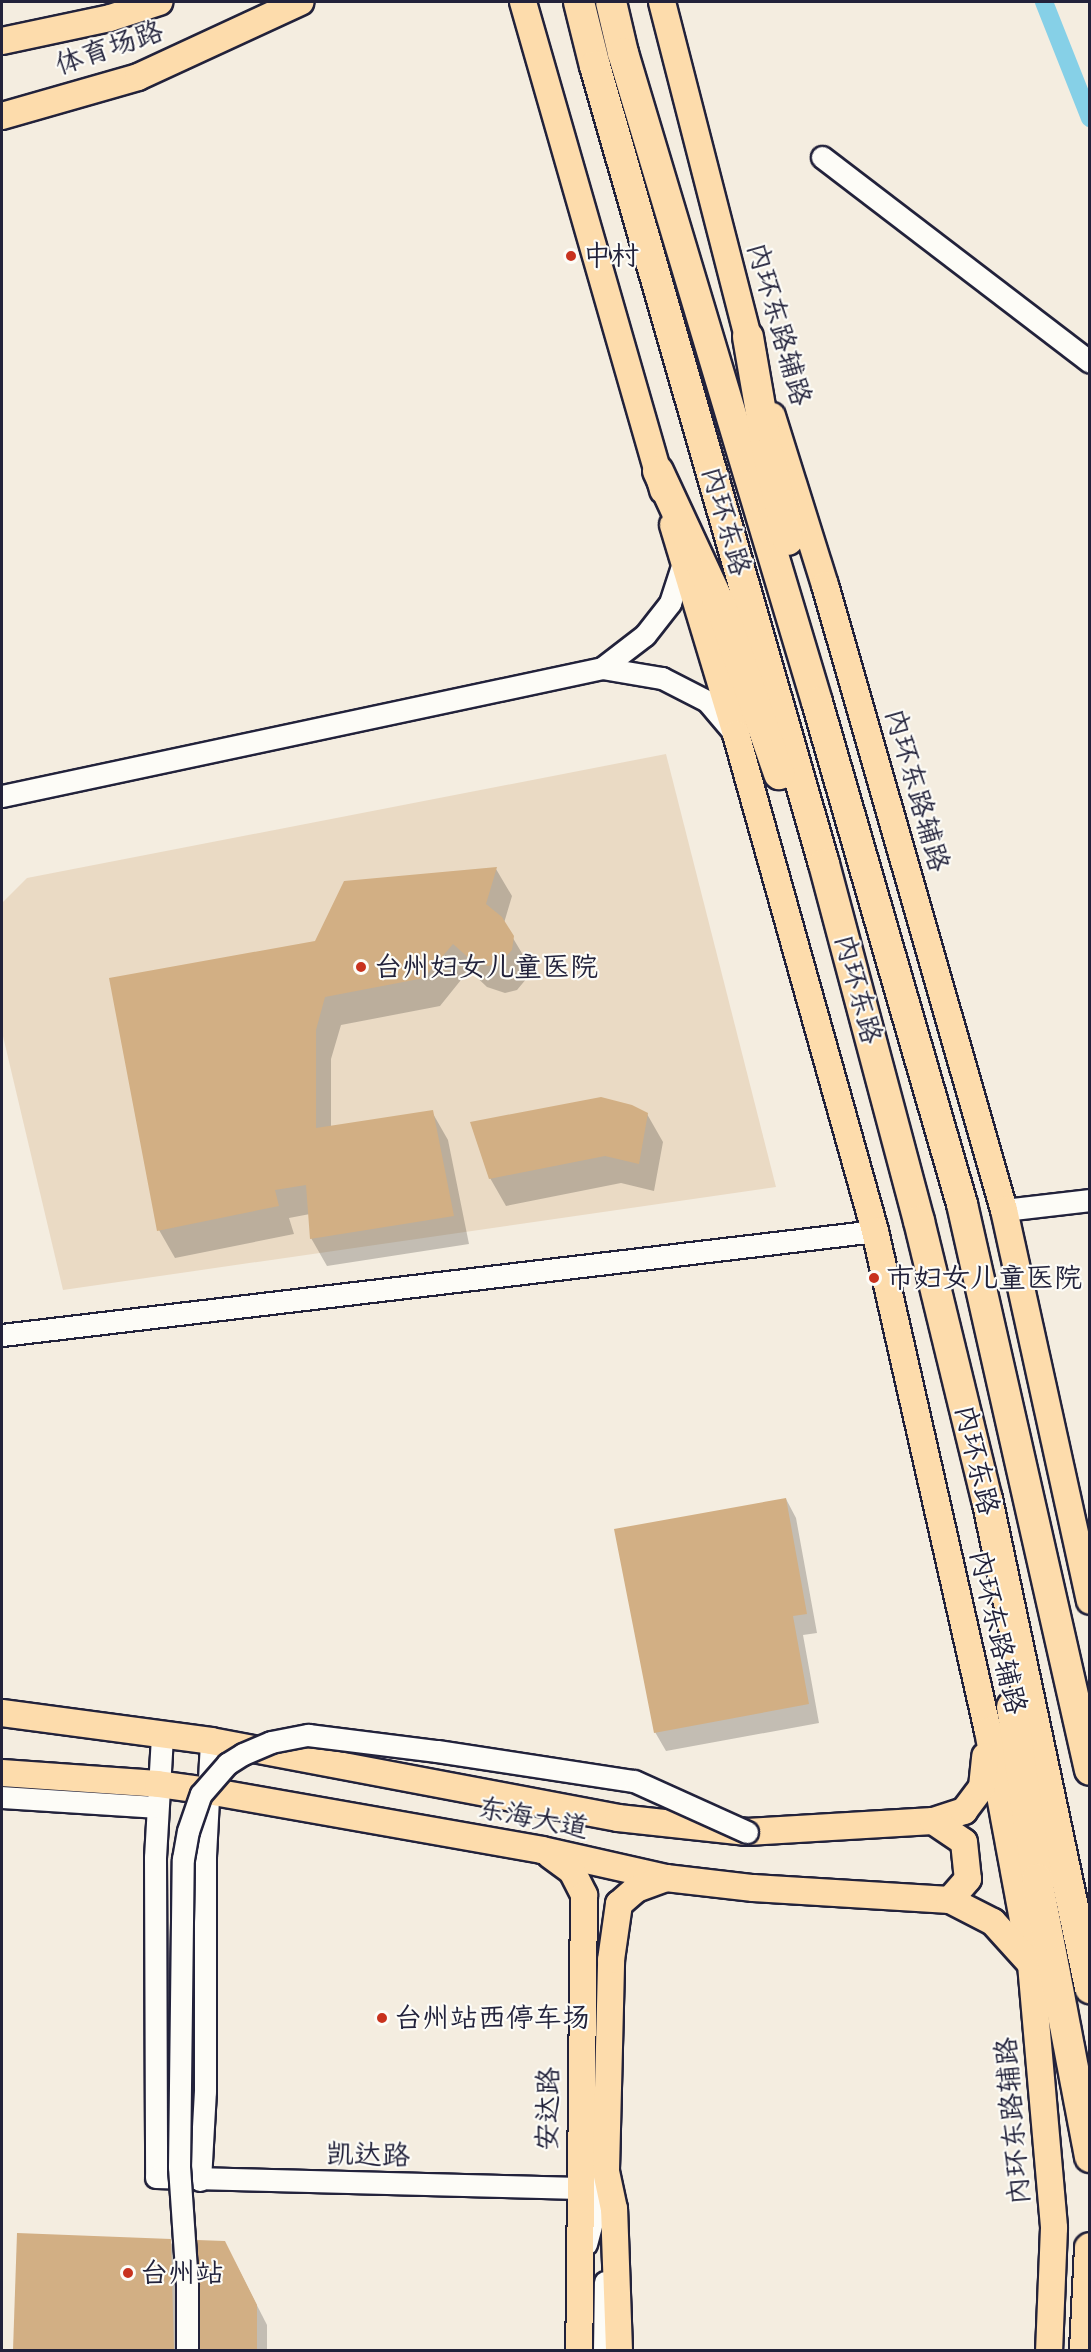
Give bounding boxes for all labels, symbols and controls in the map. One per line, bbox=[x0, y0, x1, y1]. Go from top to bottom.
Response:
street label: 体育场路 bbox=[51, 14, 167, 82]
place label: 中村 bbox=[583, 239, 639, 273]
street label: 内环东路辅路 bbox=[740, 239, 818, 409]
marker: 中村 bbox=[564, 249, 578, 263]
street label: 内环东路 bbox=[694, 463, 758, 579]
street label: 内环东路辅路 bbox=[878, 705, 956, 875]
street label: 内环东路 bbox=[827, 931, 889, 1047]
place label: 台州妇女儿童医院 bbox=[374, 950, 598, 984]
marker: 台州妇女儿童医院 bbox=[352, 958, 370, 976]
place label: 市妇女儿童医院 bbox=[886, 1261, 1082, 1295]
marker: 市妇女儿童医院 bbox=[867, 1271, 881, 1285]
street label: 内环东路 bbox=[948, 1402, 1006, 1518]
street label: 内环东路辅路 bbox=[963, 1546, 1033, 1718]
street label: 东海大道 bbox=[475, 1791, 591, 1845]
place label: 台州站西停车场 bbox=[394, 2001, 590, 2035]
marker: 台州站西停车场 bbox=[375, 2011, 389, 2025]
street label: 内环东路辅路 bbox=[989, 2036, 1037, 2206]
street label: 安达路 bbox=[530, 2067, 566, 2151]
street label: 凯达路 bbox=[326, 2137, 410, 2173]
place label: 台州站 bbox=[140, 2256, 224, 2290]
marker: 台州站 bbox=[121, 2266, 135, 2280]

